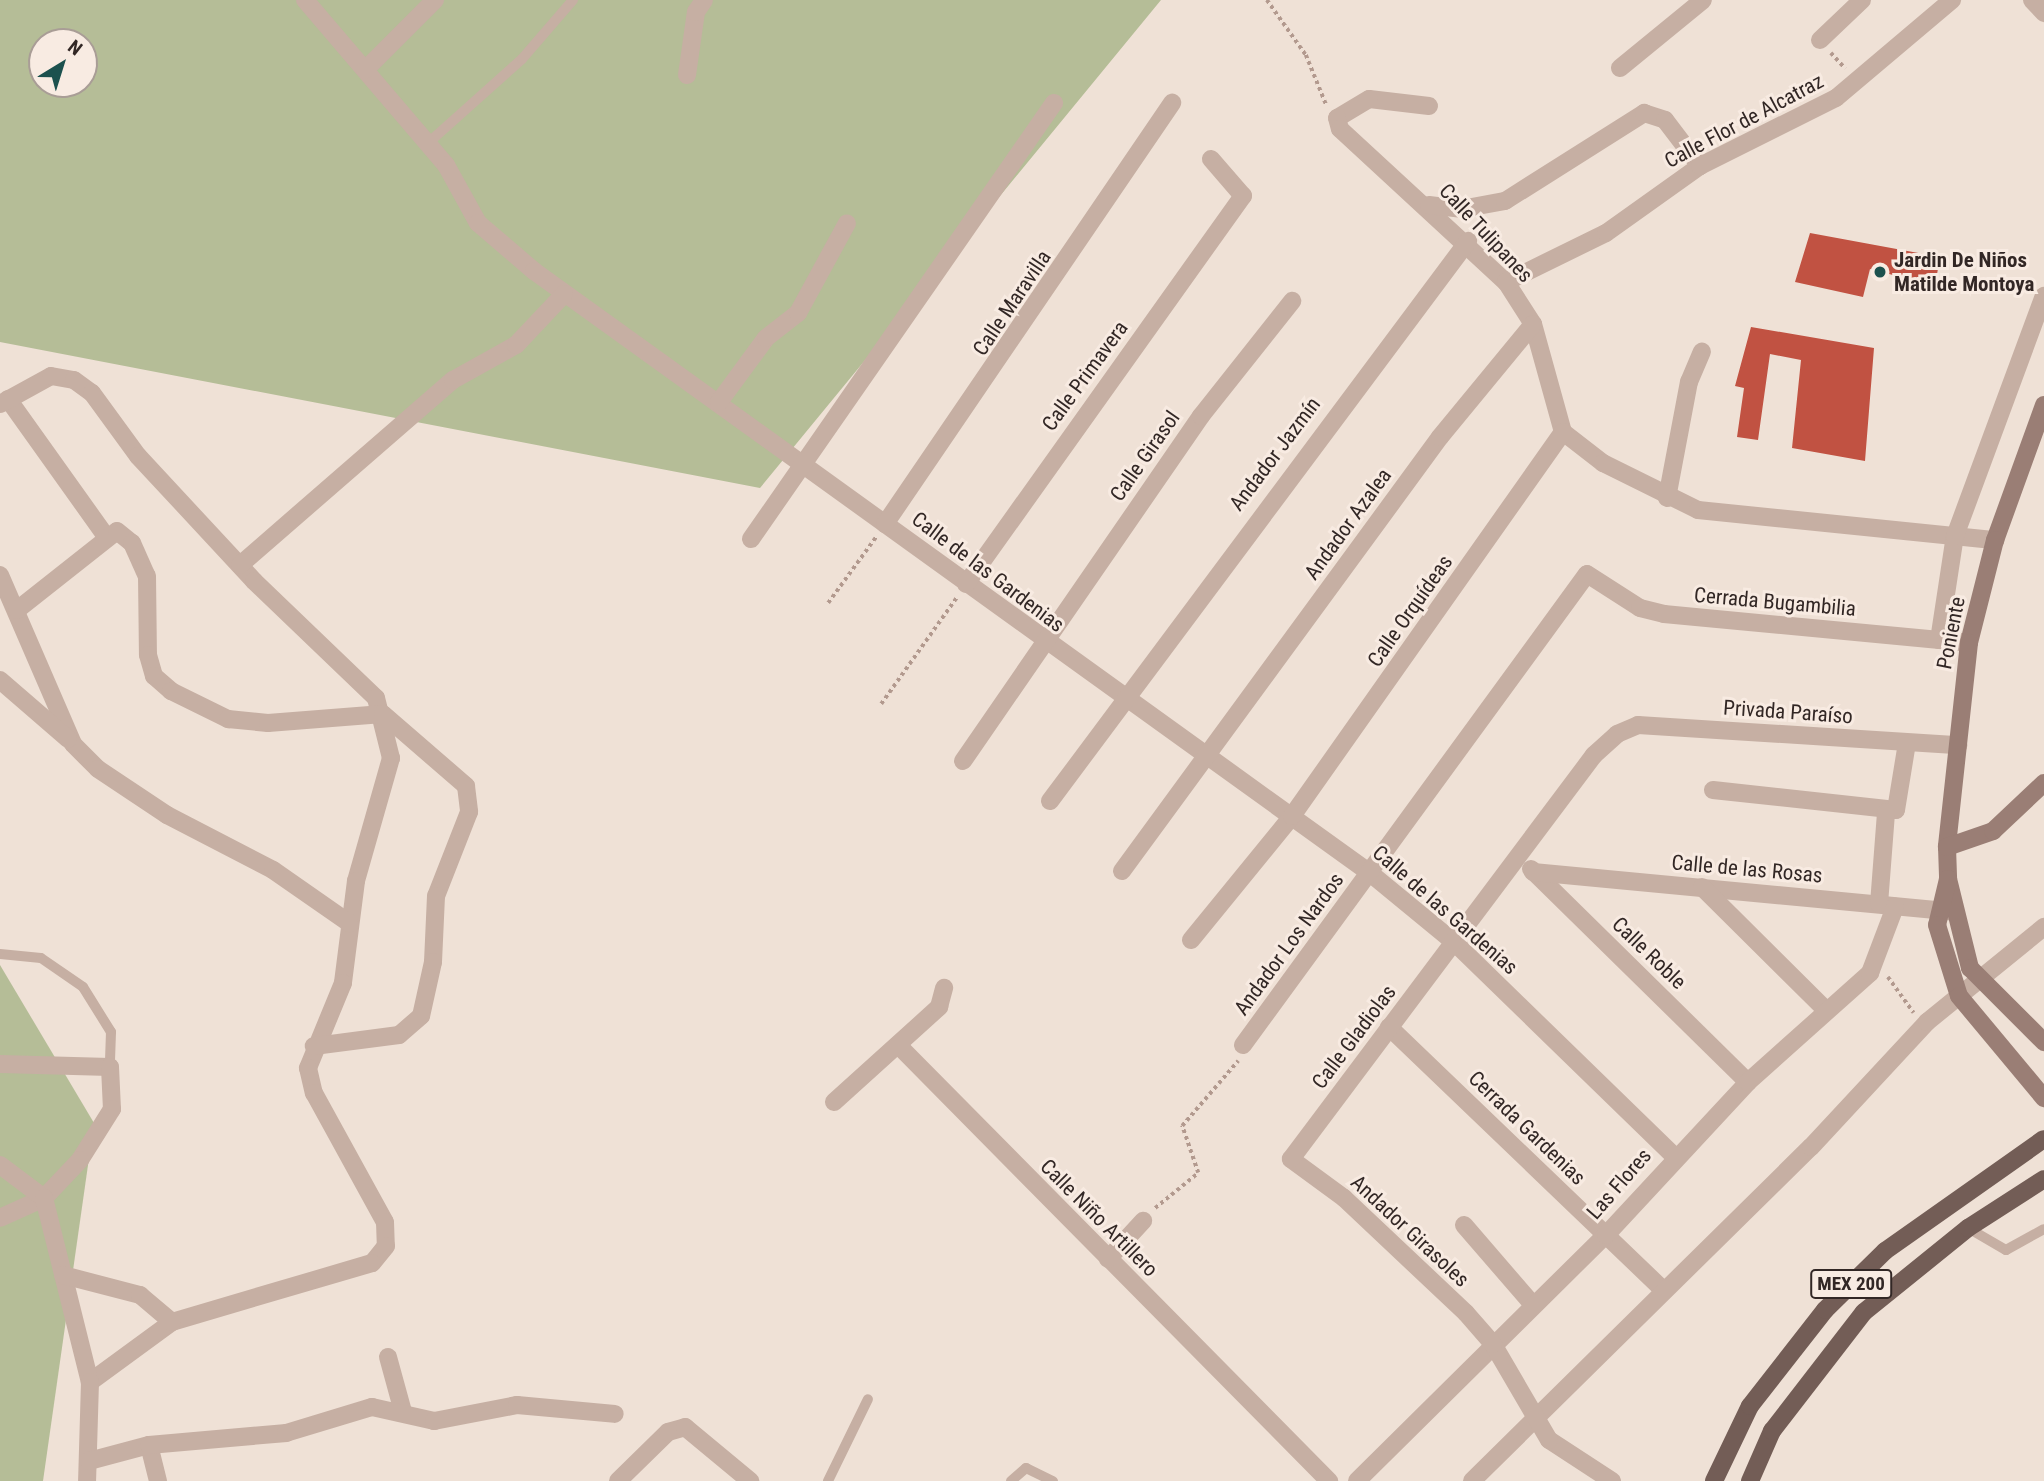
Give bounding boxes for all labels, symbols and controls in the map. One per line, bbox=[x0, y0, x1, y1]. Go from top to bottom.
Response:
north arrow bbox=[28, 28, 98, 98]
text: N bbox=[63, 35, 87, 60]
street label: Calle Flor de Alcatraz bbox=[1660, 69, 1828, 173]
street label: Calle Tulipanes bbox=[1434, 178, 1538, 288]
street label: Calle Maravilla bbox=[968, 246, 1056, 360]
place label: Jardin De Niños Matilde Montoya bbox=[1894, 247, 2034, 297]
marker: Jardin De Niños Matilde Montoya bbox=[1872, 264, 1888, 280]
street label: Calle Primavera bbox=[1037, 316, 1133, 436]
street label: Andador Jazmín bbox=[1224, 392, 1326, 516]
street label: Calle Girasol bbox=[1105, 406, 1185, 506]
street label: Andador Azalea bbox=[1299, 464, 1397, 584]
street label: Calle de las Gardenias bbox=[907, 507, 1069, 637]
street label: Calle Orquídeas bbox=[1362, 550, 1458, 672]
street label: Cerrada Bugambilia bbox=[1693, 582, 1857, 622]
street label: Poniente bbox=[1932, 595, 1970, 671]
street label: Privada Paraíso bbox=[1722, 695, 1854, 729]
street label: Calle de las Gardenias bbox=[1367, 840, 1523, 980]
street label: Calle de las Rosas bbox=[1670, 850, 1824, 888]
street label: Andador Los Nardos bbox=[1229, 868, 1349, 1020]
street label: Calle Roble bbox=[1607, 912, 1691, 994]
street label: Calle Gladiolas bbox=[1307, 980, 1401, 1094]
street label: Cerrada Gardenias bbox=[1463, 1066, 1591, 1190]
street label: Las Flores bbox=[1581, 1143, 1657, 1225]
street label: Calle Niño Artillero bbox=[1035, 1154, 1163, 1282]
street label: Andador Girasoles bbox=[1346, 1170, 1474, 1292]
road number: MEX 200 bbox=[1809, 1268, 1893, 1300]

